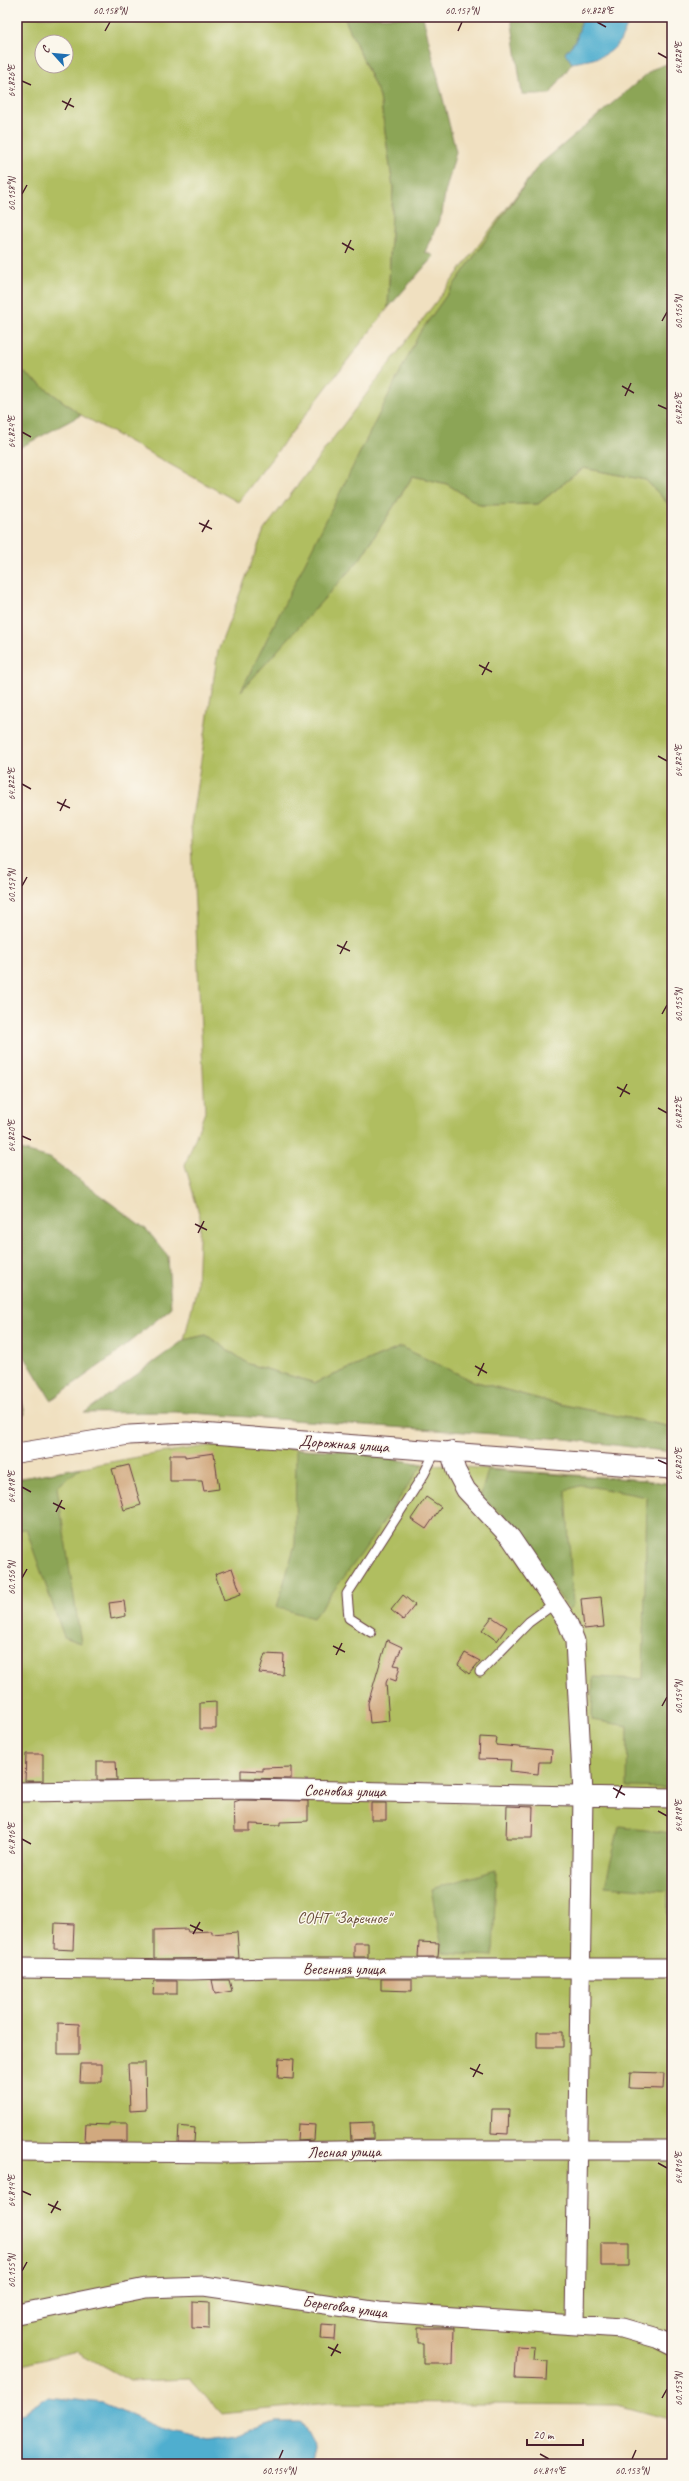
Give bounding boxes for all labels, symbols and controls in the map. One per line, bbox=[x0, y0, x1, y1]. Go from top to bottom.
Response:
text: 60.158°N bbox=[93, 4, 129, 17]
text: 60.157°N bbox=[445, 4, 481, 17]
text: 64.828°E bbox=[581, 4, 615, 17]
north arrow bbox=[34, 34, 74, 74]
text: 64.828°E bbox=[672, 40, 685, 74]
text: С bbox=[38, 42, 53, 55]
text: 64.826°E bbox=[5, 63, 18, 97]
text: 60.158°N bbox=[5, 175, 18, 211]
text: 60.156°N bbox=[672, 293, 685, 329]
text: 64.826°E bbox=[672, 391, 685, 425]
text: 64.824°E bbox=[5, 414, 18, 448]
text: 64.824°E bbox=[672, 743, 685, 777]
text: 64.822°E bbox=[5, 766, 18, 800]
text: 60.157°N bbox=[5, 867, 18, 903]
text: 60.155°N bbox=[672, 986, 685, 1022]
text: 64.822°E bbox=[672, 1095, 685, 1129]
text: 64.820°E bbox=[5, 1118, 18, 1152]
street label: Дорожная улица bbox=[298, 1431, 390, 1457]
text: 64.820°E bbox=[672, 1446, 685, 1480]
text: 64.818°E bbox=[5, 1469, 18, 1503]
text: 60.156°N bbox=[5, 1559, 18, 1595]
text: 60.154°N bbox=[672, 1678, 685, 1714]
street label: Сосновая улица bbox=[304, 1780, 387, 1802]
text: 64.818°E bbox=[672, 1798, 685, 1832]
text: 64.816°E bbox=[5, 1821, 18, 1855]
park label: СОНТ "Заречное" bbox=[297, 1908, 394, 1928]
street label: Весенняя улица bbox=[303, 1959, 386, 1979]
street label: Лесная улица bbox=[307, 2141, 382, 2163]
text: 64.816°E bbox=[672, 2150, 685, 2184]
text: 64.814°E bbox=[5, 2173, 18, 2207]
text: 60.155°N bbox=[5, 2252, 18, 2288]
street label: Береговая улица bbox=[301, 2291, 390, 2323]
text: 60.153°N bbox=[672, 2370, 685, 2406]
scale bar bbox=[527, 2421, 583, 2447]
text: 20 m bbox=[533, 2427, 555, 2443]
text: 60.154°N bbox=[262, 2464, 298, 2477]
text: 64.814°E bbox=[533, 2464, 567, 2477]
text: 60.153°N bbox=[615, 2464, 651, 2477]

